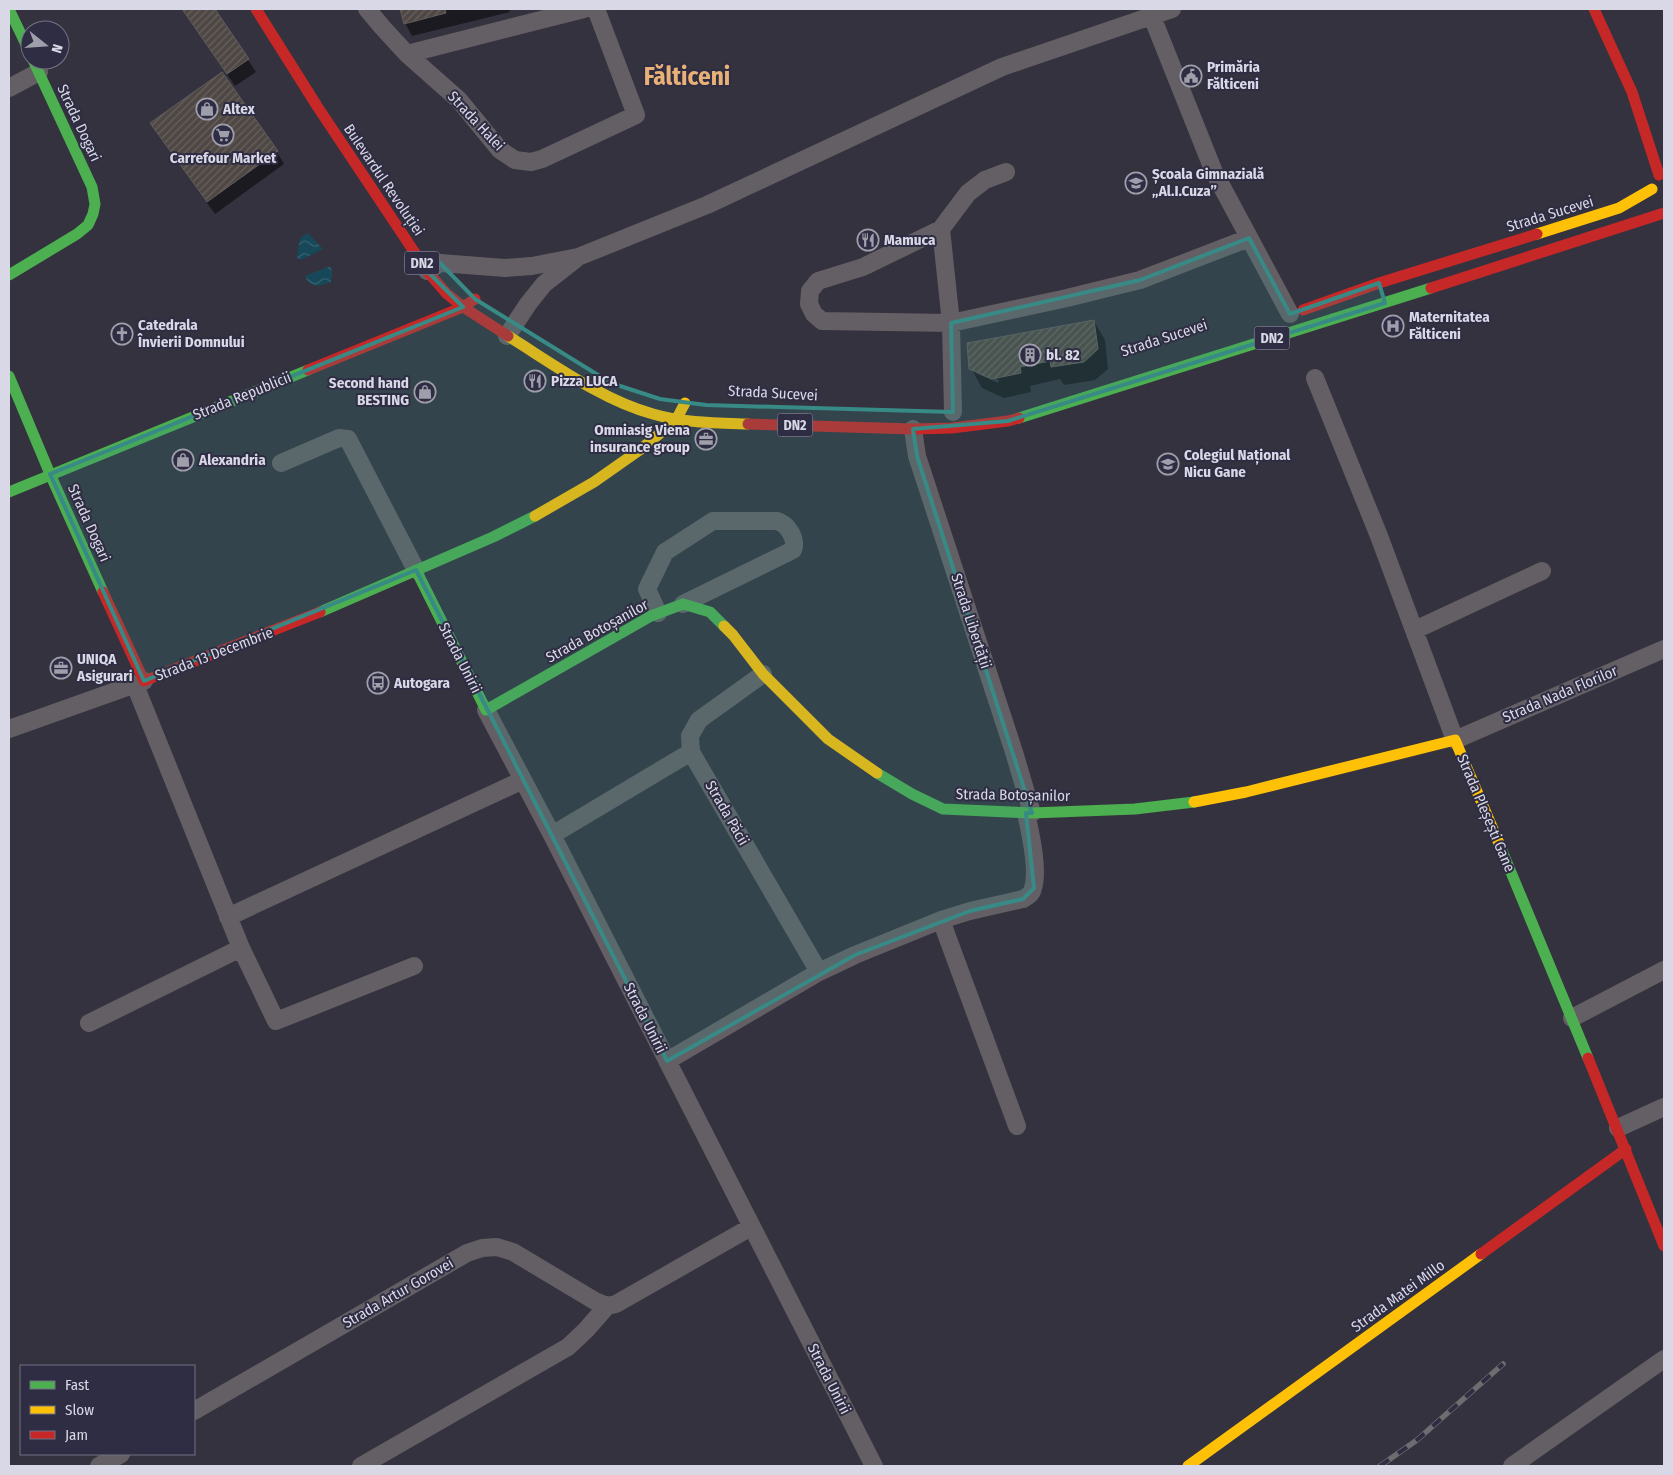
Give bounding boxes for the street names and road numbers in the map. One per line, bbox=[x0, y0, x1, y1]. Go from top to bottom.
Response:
street label: Strada Dogari bbox=[53, 82, 105, 164]
street label: Strada Halei bbox=[444, 88, 508, 154]
street label: Bulevardul Revoluției bbox=[339, 121, 428, 240]
street label: Strada Sucevei bbox=[1504, 192, 1596, 236]
road number: DN2 bbox=[404, 252, 440, 274]
street label: Strada Sucevei bbox=[1118, 316, 1210, 360]
road number: DN2 bbox=[1254, 326, 1290, 349]
street label: Strada Republicii bbox=[190, 368, 294, 424]
street label: Strada Sucevei bbox=[728, 382, 818, 404]
road number: DN2 bbox=[778, 414, 812, 436]
street label: Strada Dogari bbox=[64, 481, 114, 565]
street label: Strada Libertății bbox=[946, 571, 995, 671]
street label: Strada Botoșanilor bbox=[543, 595, 653, 667]
street label: Strada Unirii bbox=[435, 620, 485, 696]
street label: Strada 13 Decembrie bbox=[152, 623, 276, 685]
street label: Strada Nada Florilor bbox=[1500, 661, 1621, 726]
street label: Strada Pleșești Gane bbox=[1452, 751, 1519, 875]
street label: Strada Păcii bbox=[701, 777, 753, 849]
street label: Strada Botoșanilor bbox=[956, 785, 1071, 806]
street label: Strada Unirii bbox=[620, 980, 670, 1056]
street label: Strada Artur Gorovei bbox=[339, 1254, 457, 1332]
street label: Strada Matei Millo bbox=[1348, 1256, 1448, 1336]
street label: Strada Unirii bbox=[804, 1341, 854, 1417]

